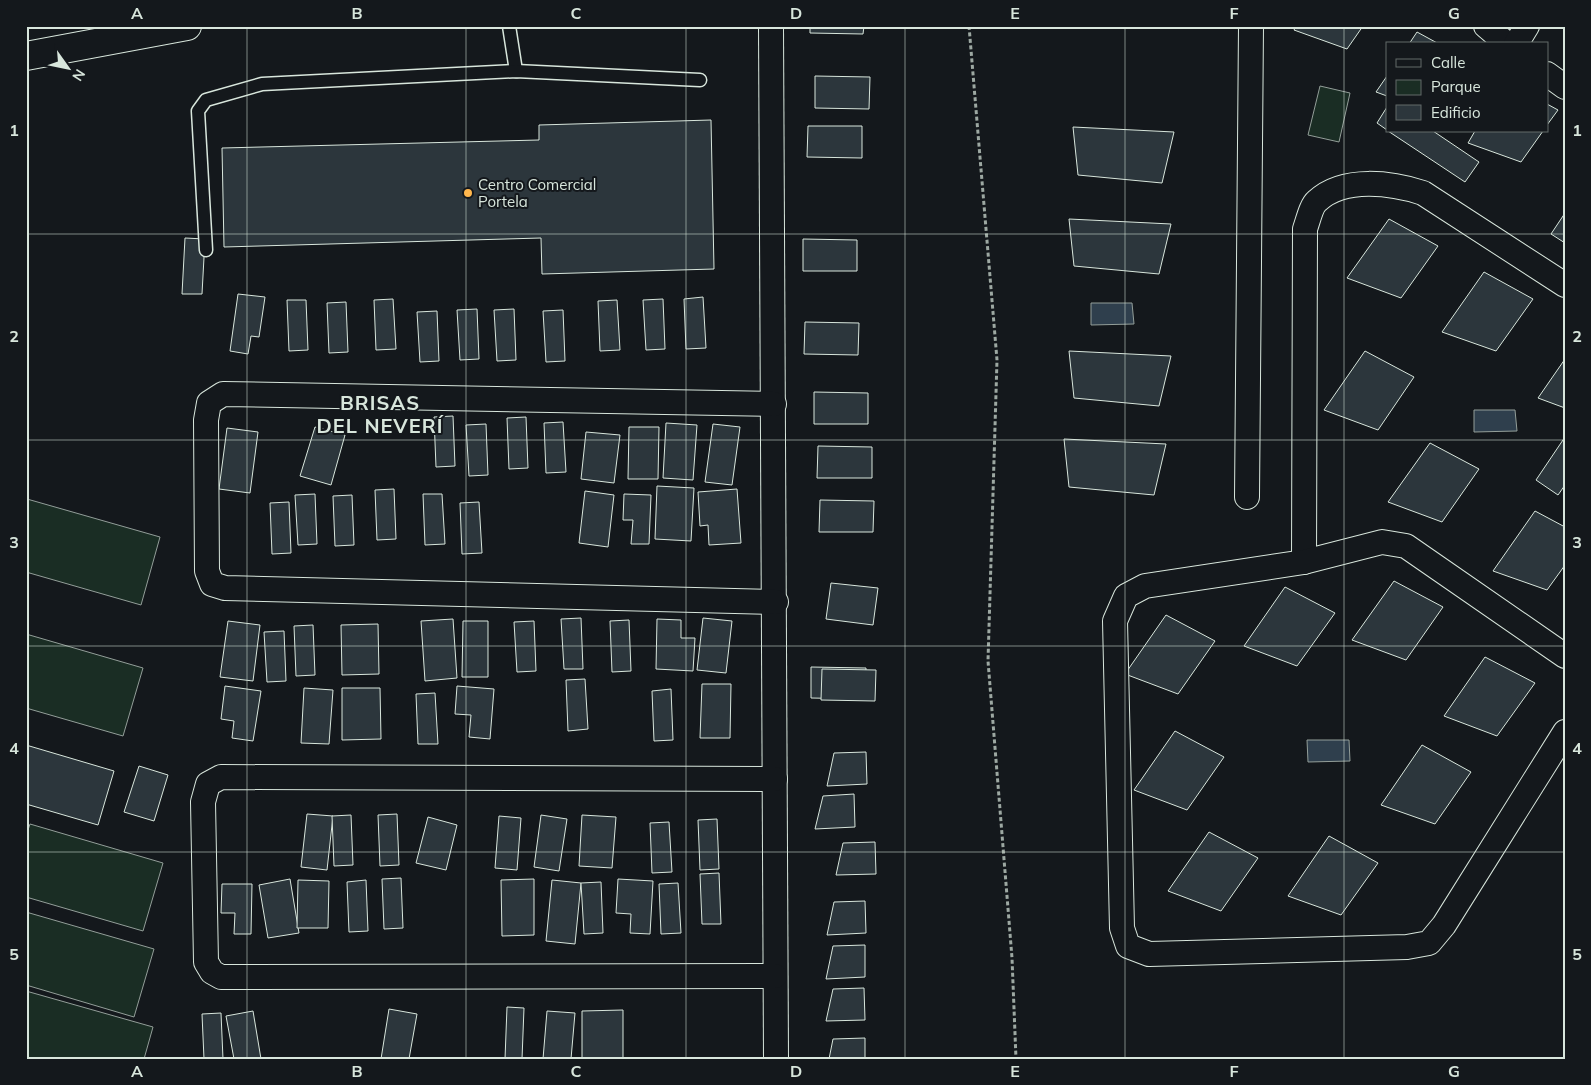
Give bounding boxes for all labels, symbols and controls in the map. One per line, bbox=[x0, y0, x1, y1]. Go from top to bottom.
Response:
text: A bbox=[131, 3, 143, 23]
text: B bbox=[351, 3, 363, 23]
text: C bbox=[571, 3, 582, 23]
text: D bbox=[790, 3, 802, 23]
text: E bbox=[1010, 3, 1020, 23]
text: F bbox=[1229, 3, 1239, 23]
text: G bbox=[1448, 3, 1460, 23]
north arrow bbox=[42, 42, 92, 92]
legend bbox=[1386, 42, 1548, 132]
text: Calle bbox=[1431, 53, 1465, 72]
text: N bbox=[68, 66, 89, 84]
text: Parque bbox=[1431, 77, 1481, 96]
text: Edificio bbox=[1431, 103, 1481, 122]
text: 1 bbox=[9, 120, 19, 140]
text: 1 bbox=[1572, 120, 1582, 140]
place label: Centro Comercial Portela bbox=[478, 175, 596, 211]
marker: Centro Comercial Portela bbox=[462, 187, 474, 199]
text: 2 bbox=[9, 326, 19, 346]
text: 2 bbox=[1572, 326, 1582, 346]
district label: BRISAS DEL NEVERÍ bbox=[317, 390, 444, 438]
text: 3 bbox=[9, 532, 19, 552]
text: 3 bbox=[1572, 532, 1582, 552]
text: 4 bbox=[9, 738, 19, 758]
text: 4 bbox=[1572, 738, 1582, 758]
text: 5 bbox=[9, 944, 19, 964]
text: 5 bbox=[1572, 944, 1582, 964]
text: A bbox=[131, 1061, 143, 1081]
text: B bbox=[351, 1061, 363, 1081]
text: C bbox=[571, 1061, 582, 1081]
text: D bbox=[790, 1061, 802, 1081]
text: E bbox=[1010, 1061, 1020, 1081]
text: F bbox=[1229, 1061, 1239, 1081]
text: G bbox=[1448, 1061, 1460, 1081]

